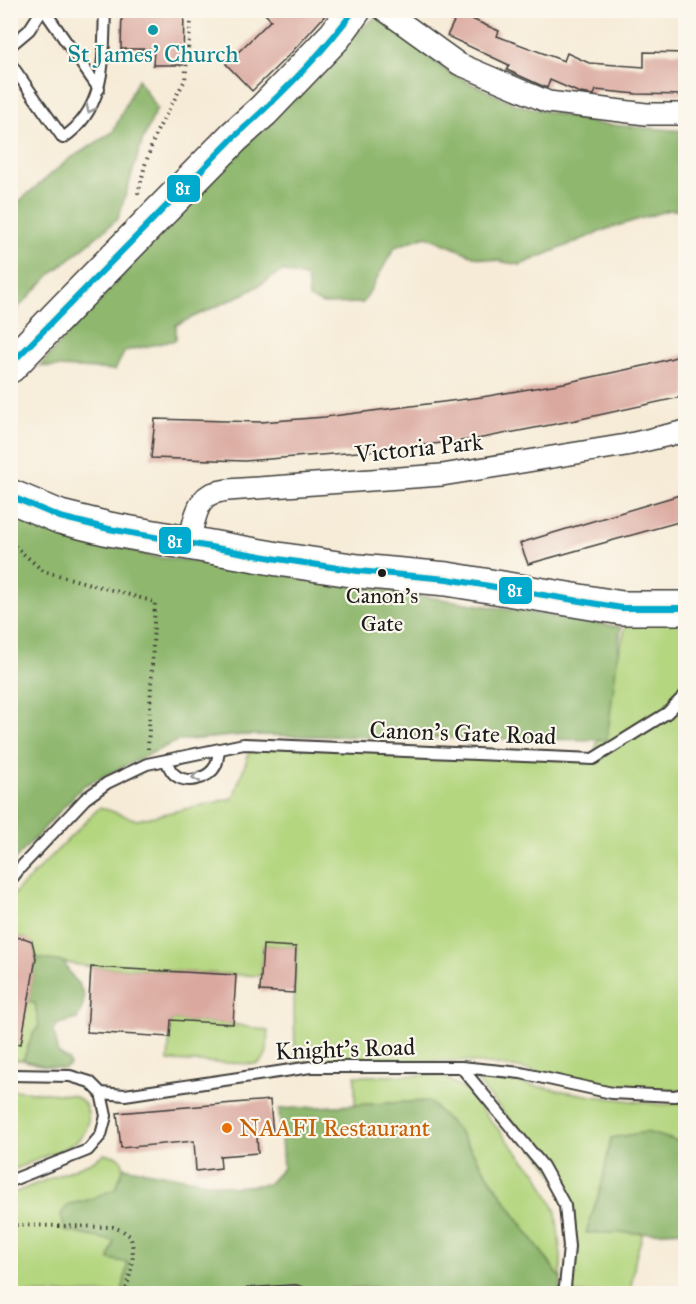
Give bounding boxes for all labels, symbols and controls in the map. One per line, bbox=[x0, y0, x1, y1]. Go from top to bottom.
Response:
marker: St James' Church bbox=[146, 23, 160, 37]
place label: St James' Church bbox=[67, 39, 239, 69]
one-way arrow bbox=[86, 102, 98, 113]
line badge: 81 bbox=[166, 174, 201, 203]
text: 81 bbox=[176, 179, 191, 198]
street label: Victoria Park bbox=[353, 426, 485, 470]
line badge: 81 bbox=[158, 526, 192, 555]
text: 81 bbox=[168, 532, 183, 551]
marker: Canon's Gate bbox=[376, 567, 388, 579]
line badge: 81 bbox=[498, 576, 533, 605]
text: 81 bbox=[508, 581, 523, 600]
place label: Canon's Gate bbox=[346, 582, 418, 637]
street label: Canon's Gate Road bbox=[369, 715, 557, 751]
one-way arrow bbox=[191, 770, 201, 783]
street label: Knight's Road bbox=[274, 1032, 416, 1066]
place label: NAAFI Restaurant bbox=[239, 1113, 431, 1143]
marker: NAAFI Restaurant bbox=[220, 1121, 234, 1135]

